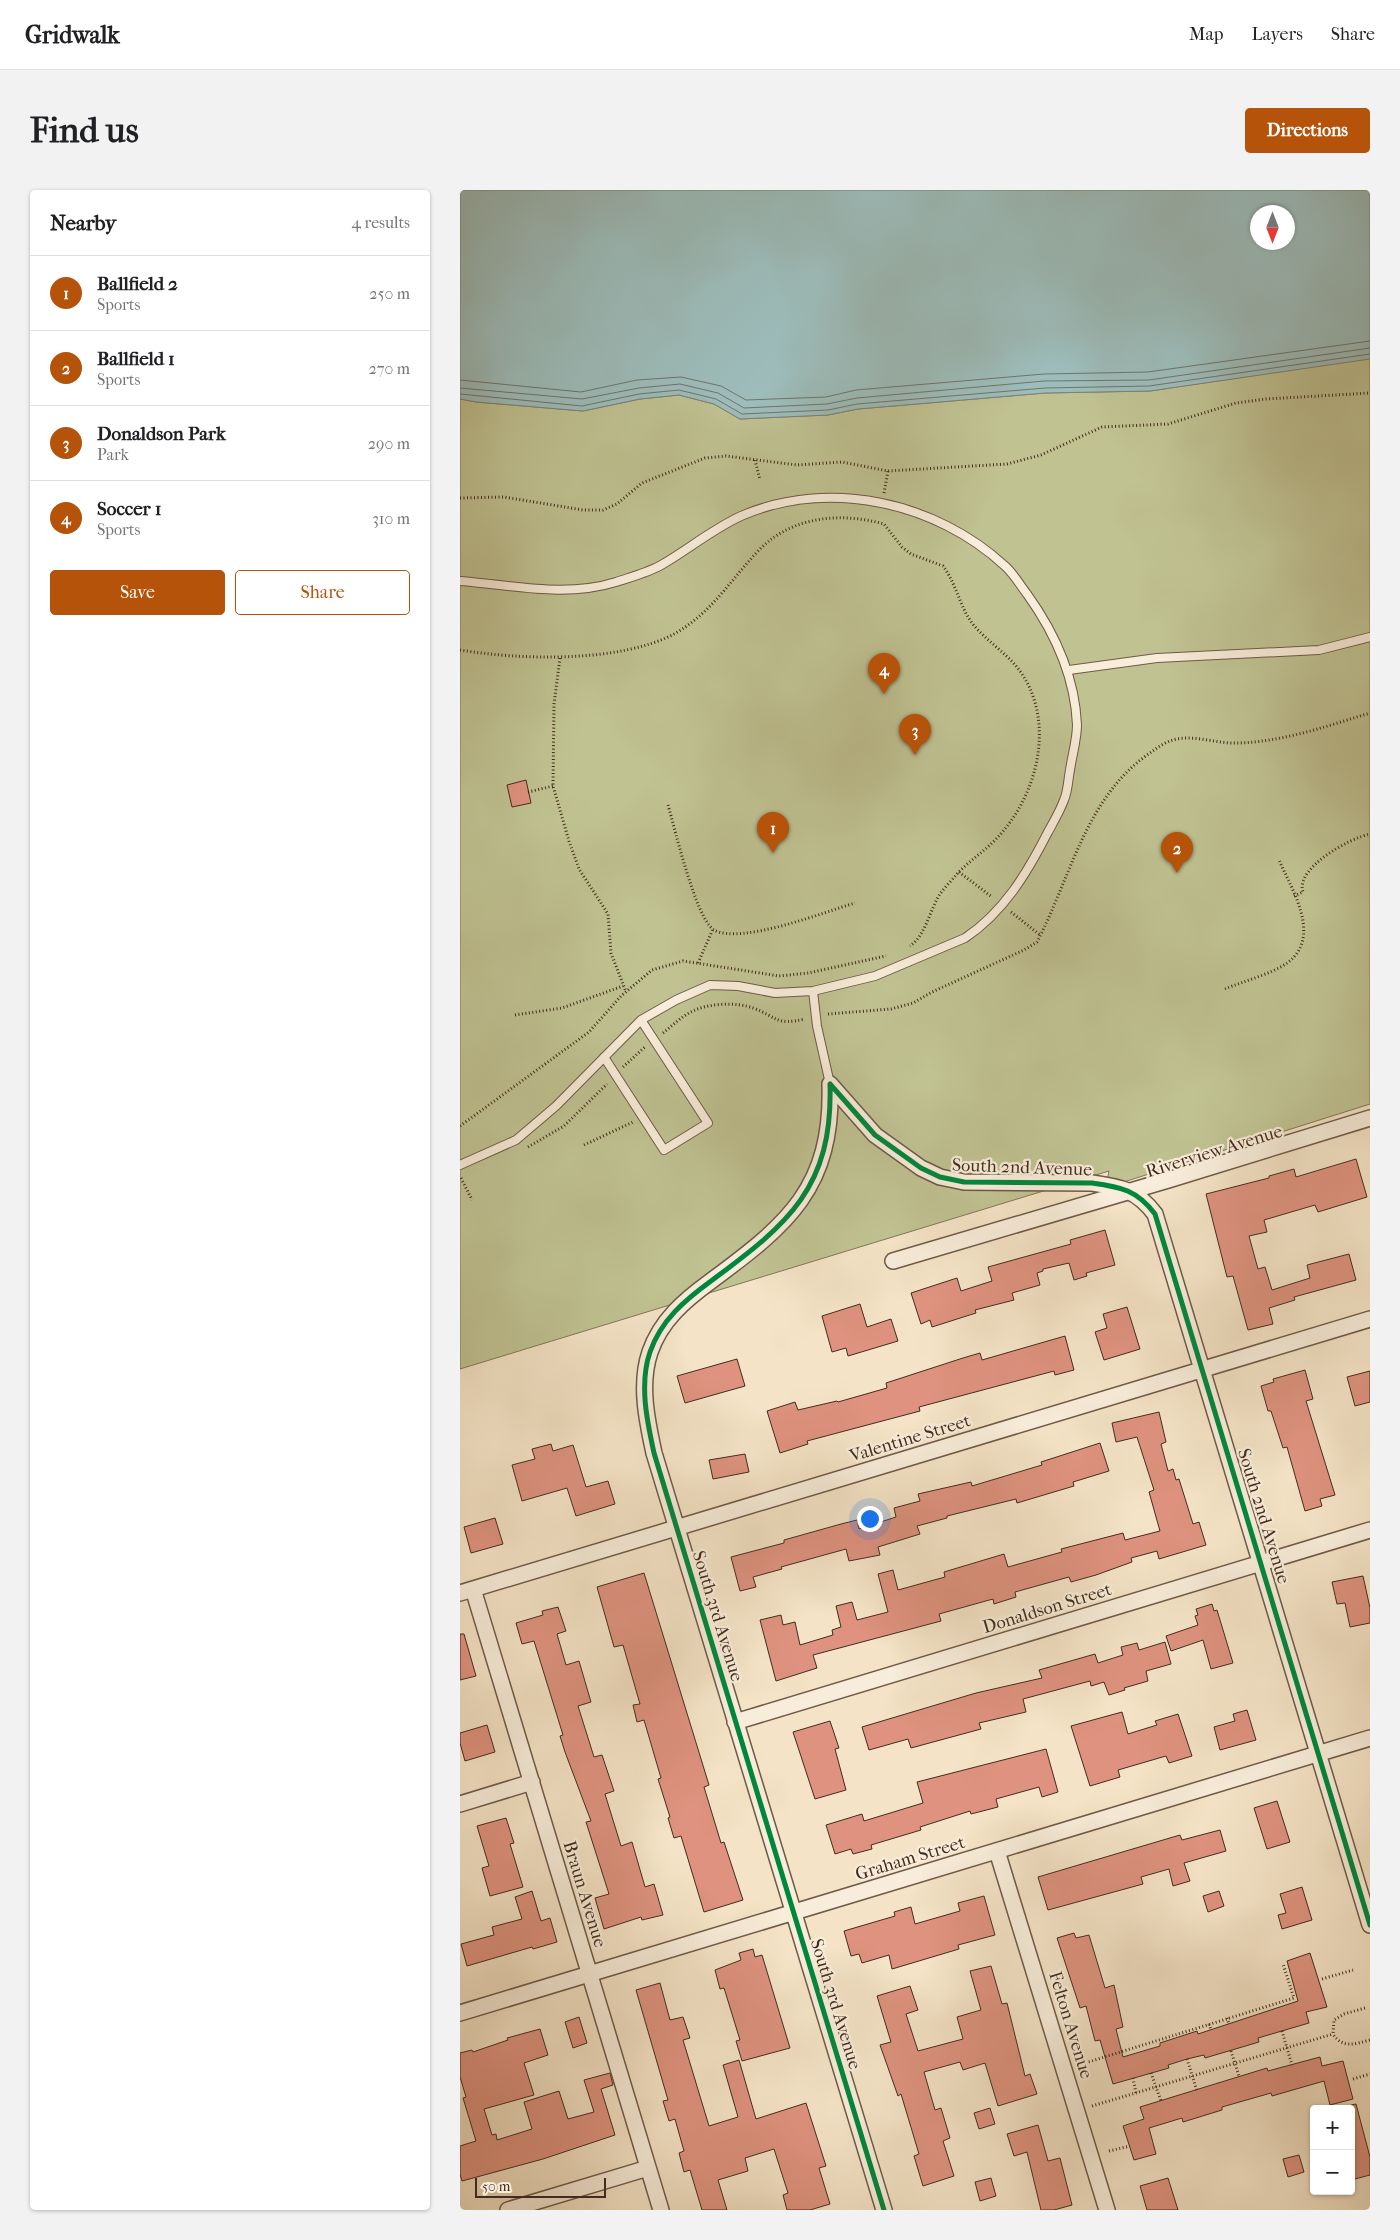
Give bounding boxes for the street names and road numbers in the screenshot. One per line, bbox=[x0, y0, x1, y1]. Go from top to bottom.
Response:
street label: Riverview Avenue bbox=[1143, 1121, 1285, 1182]
street label: South 2nd Avenue bbox=[952, 1155, 1092, 1180]
street label: Valentine Street bbox=[846, 1410, 974, 1467]
street label: South 2nd Avenue bbox=[1233, 1446, 1294, 1586]
street label: South 3rd Avenue bbox=[688, 1548, 747, 1684]
street label: Donaldson Street bbox=[980, 1579, 1115, 1638]
street label: Graham Street bbox=[853, 1832, 968, 1885]
street label: Braun Avenue bbox=[558, 1838, 611, 1950]
street label: South 3rd Avenue bbox=[806, 1936, 865, 2072]
street label: Felton Avenue bbox=[1044, 1969, 1097, 2081]

